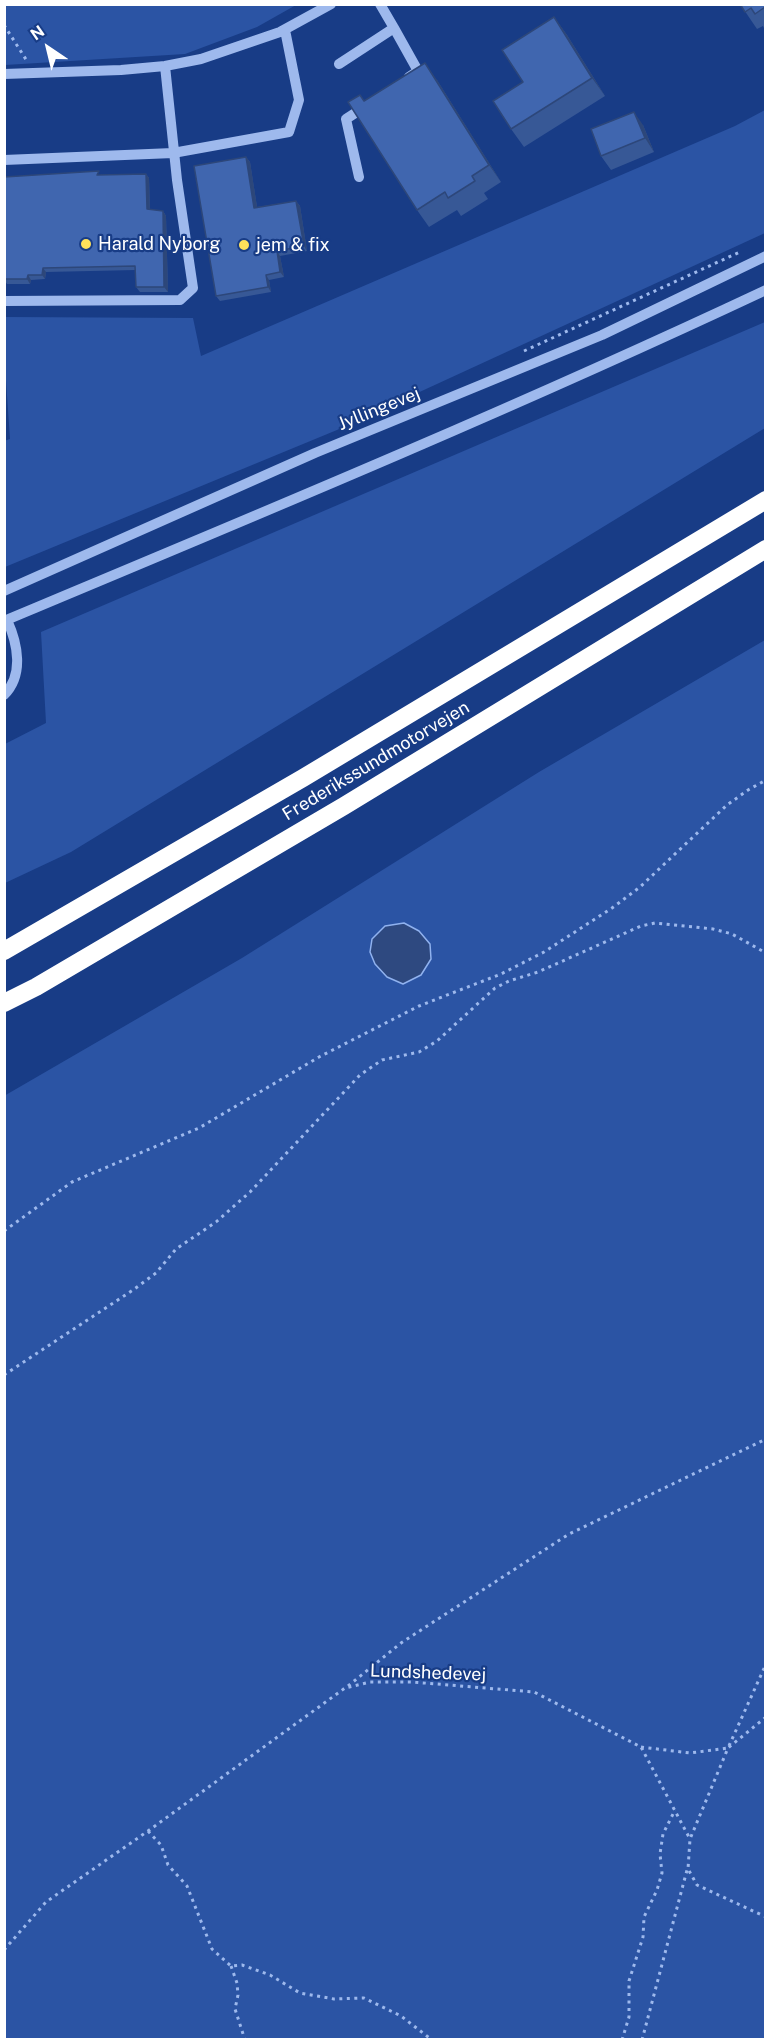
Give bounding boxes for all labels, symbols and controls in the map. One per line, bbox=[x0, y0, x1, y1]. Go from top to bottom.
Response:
north arrow bbox=[18, 18, 78, 78]
text: N bbox=[27, 21, 48, 44]
place label: Harald Nyborg bbox=[98, 233, 221, 255]
place label: jem & fix bbox=[256, 234, 330, 256]
marker: Harald Nyborg bbox=[79, 237, 93, 251]
marker: jem & fix bbox=[237, 238, 251, 252]
street label: Jyllingevej bbox=[335, 383, 423, 435]
street label: Frederikssundmotorvejen bbox=[279, 697, 473, 825]
street label: Lundshedevej bbox=[369, 1660, 487, 1686]

